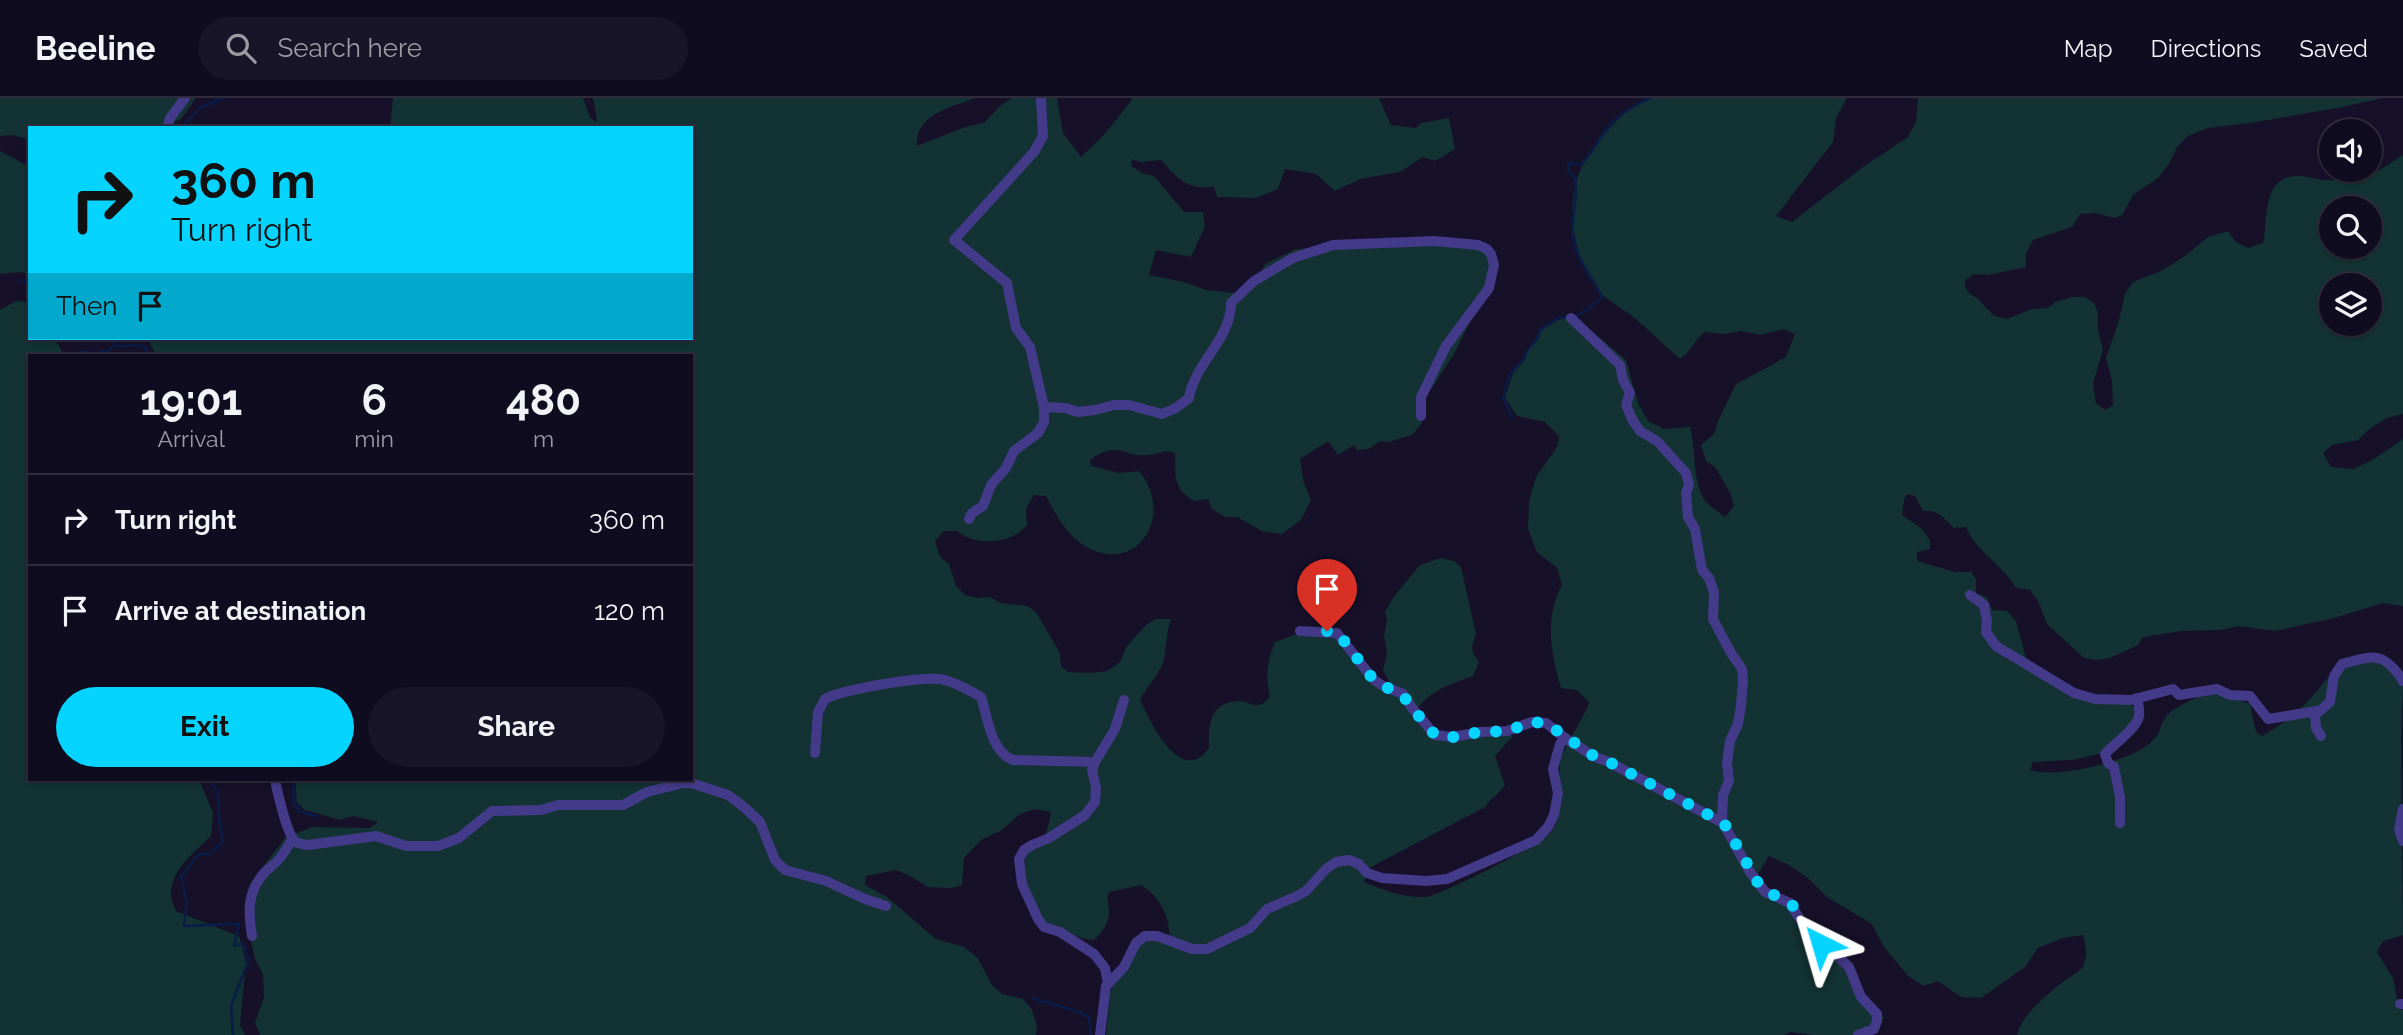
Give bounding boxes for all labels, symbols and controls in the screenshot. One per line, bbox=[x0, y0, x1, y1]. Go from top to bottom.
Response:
search box bbox=[198, 17, 688, 80]
text: Beeline bbox=[35, 29, 156, 68]
icon: search bbox=[222, 29, 260, 67]
text: Search here bbox=[278, 33, 422, 63]
text: Map bbox=[2064, 34, 2113, 63]
text: Directions bbox=[2151, 34, 2261, 63]
text: Saved bbox=[2299, 34, 2368, 63]
map controls bbox=[2319, 119, 2382, 336]
button: sound bbox=[2319, 119, 2382, 182]
text: 360 m bbox=[171, 152, 316, 209]
icon: right bbox=[56, 154, 147, 245]
button: search bbox=[2319, 196, 2382, 259]
text: Turn right bbox=[171, 211, 312, 248]
button: layers bbox=[2319, 273, 2382, 336]
icon: arrive bbox=[131, 287, 169, 325]
text: Then bbox=[56, 291, 117, 321]
text: 19:01 bbox=[140, 376, 242, 425]
text: 6 bbox=[361, 376, 387, 425]
text: 480 bbox=[506, 376, 581, 425]
text: Arrival bbox=[157, 425, 225, 452]
text: min bbox=[354, 425, 394, 452]
text: m bbox=[533, 425, 554, 452]
icon: right bbox=[56, 501, 94, 539]
text: Turn right bbox=[115, 505, 236, 535]
text: 360 m bbox=[589, 505, 665, 535]
pin bbox=[1297, 559, 1357, 631]
icon: arrive bbox=[1308, 570, 1346, 608]
icon: arrive bbox=[56, 592, 94, 630]
text: Arrive at destination bbox=[115, 596, 366, 626]
text: 120 m bbox=[594, 596, 665, 626]
button: Exit bbox=[56, 687, 354, 767]
button: Share bbox=[368, 687, 665, 767]
position arrow bbox=[1784, 907, 1858, 981]

